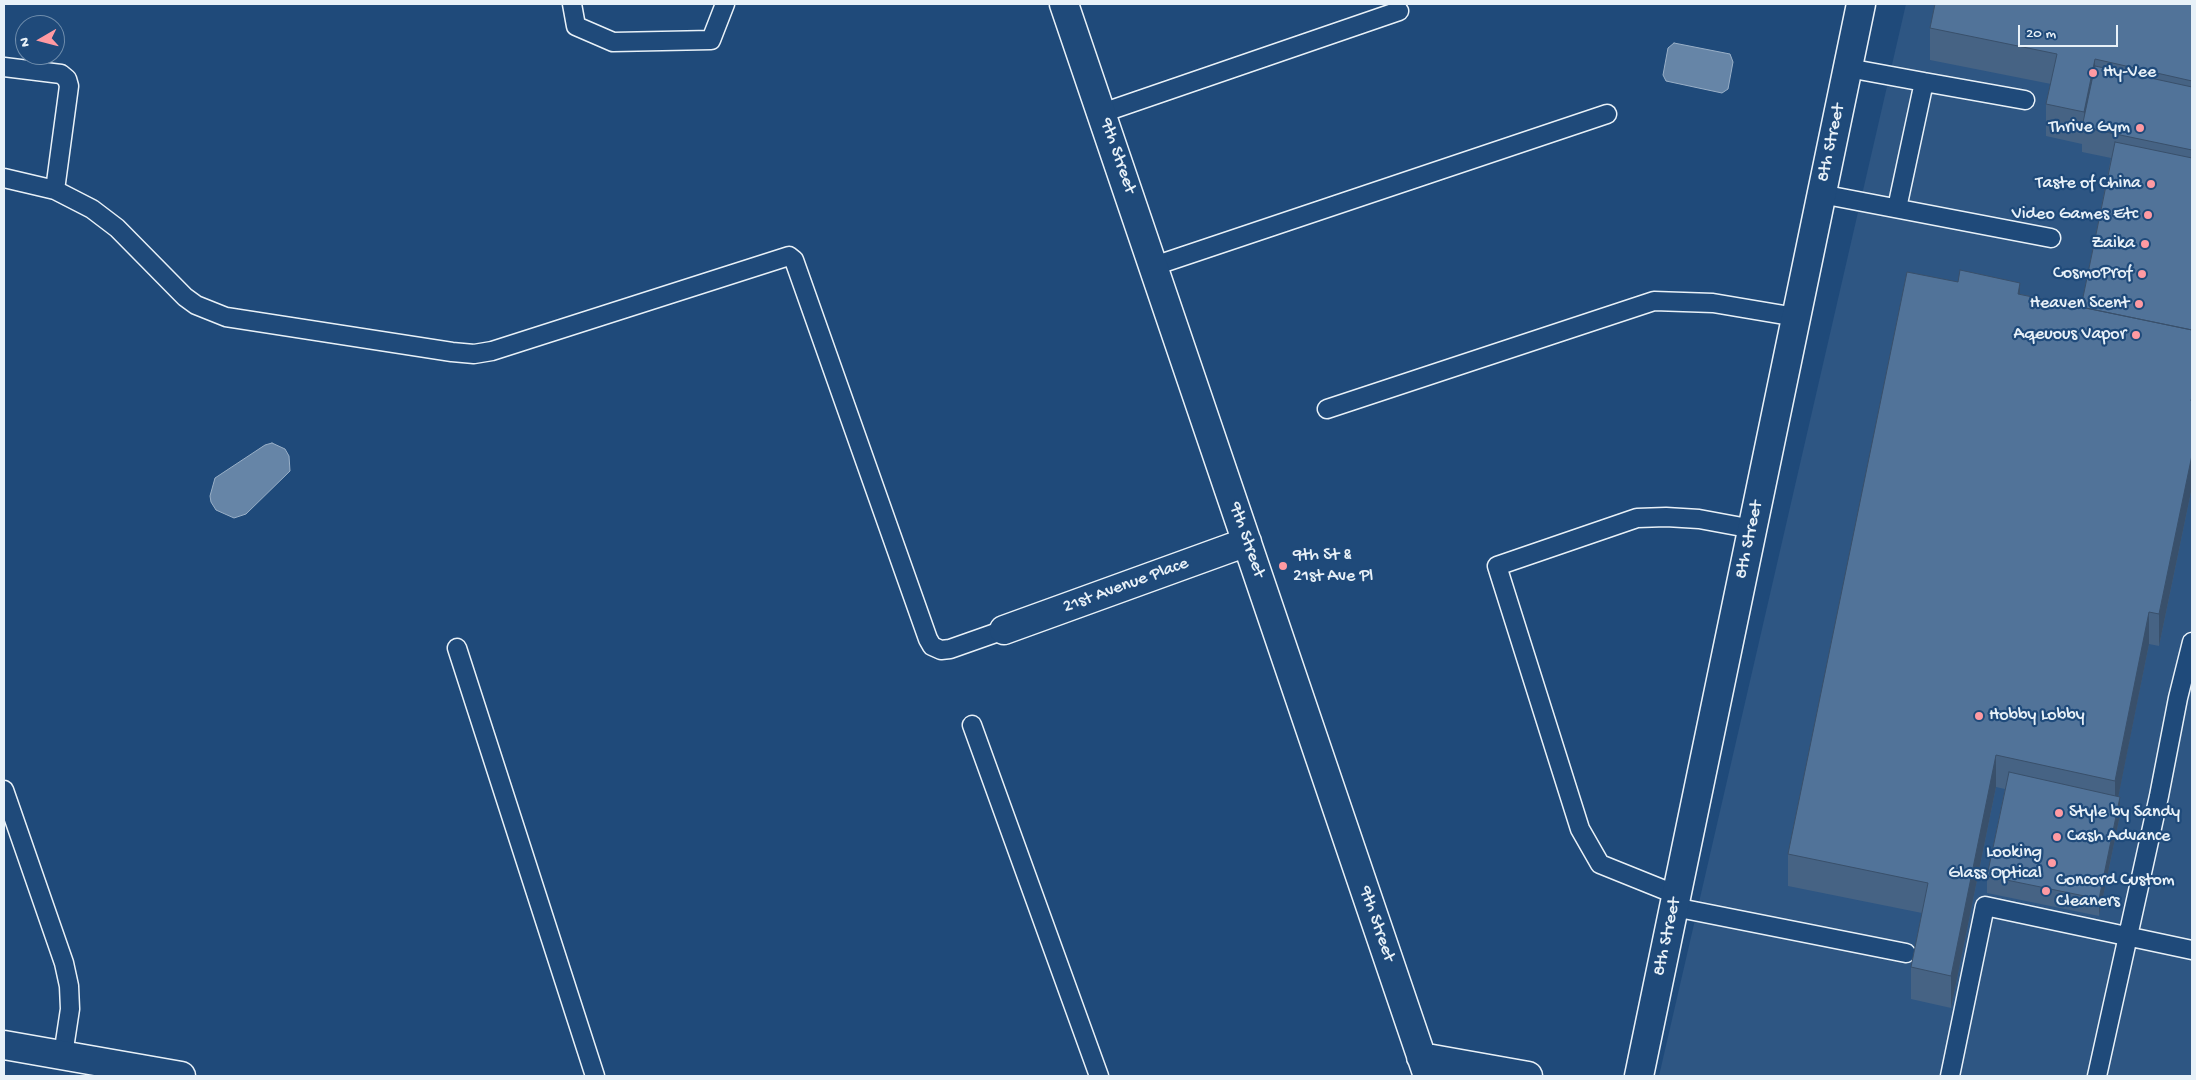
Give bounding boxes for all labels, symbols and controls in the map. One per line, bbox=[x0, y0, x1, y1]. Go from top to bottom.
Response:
north arrow bbox=[15, 15, 65, 65]
scale bar bbox=[2021, 15, 2121, 47]
text: 20 m bbox=[2026, 25, 2056, 43]
text: N bbox=[17, 36, 35, 48]
place label: Hy-Vee bbox=[2103, 62, 2156, 84]
marker: Hy-Vee bbox=[2087, 67, 2099, 79]
street label: 8th Street bbox=[1813, 102, 1851, 184]
street label: 9th Street bbox=[1094, 115, 1140, 197]
place label: Thrive Gym bbox=[2049, 117, 2130, 139]
marker: Thrive Gym bbox=[2134, 122, 2146, 134]
place label: Taste of China bbox=[2036, 173, 2141, 195]
marker: Taste of China bbox=[2145, 178, 2157, 190]
place label: Video Games Etc bbox=[2012, 204, 2138, 226]
marker: Video Games Etc bbox=[2142, 209, 2154, 221]
place label: Zaika bbox=[2091, 233, 2135, 255]
marker: Zaika bbox=[2139, 238, 2151, 250]
place label: CosmoProf bbox=[2053, 263, 2132, 285]
marker: CosmoProf bbox=[2136, 268, 2148, 280]
place label: Heaven Scent bbox=[2030, 293, 2129, 315]
marker: Heaven Scent bbox=[2133, 298, 2145, 310]
place label: Aqeuous Vapor bbox=[2014, 324, 2126, 346]
marker: Aqeuous Vapor bbox=[2130, 329, 2142, 341]
street label: 9th Street bbox=[1223, 499, 1269, 581]
street label: 8th Street bbox=[1731, 499, 1769, 581]
place label: 9th St & 21st Ave Pl bbox=[1293, 545, 1373, 588]
street label: 21st Avenue Place bbox=[1060, 553, 1192, 619]
marker: 9th St & 21st Ave Pl bbox=[1277, 560, 1289, 572]
place label: Hobby Lobby bbox=[1989, 705, 2085, 727]
marker: Hobby Lobby bbox=[1973, 710, 1985, 722]
place label: Style by Sandy bbox=[2069, 802, 2180, 824]
marker: Style by Sandy bbox=[2053, 807, 2065, 819]
place label: Cash Advance bbox=[2067, 826, 2170, 848]
marker: Cash Advance bbox=[2051, 831, 2063, 843]
place label: Looking Glass Optical bbox=[1948, 842, 2042, 884]
marker: Looking Glass Optical bbox=[2046, 857, 2058, 869]
place label: Concord Custom Cleaners bbox=[2056, 870, 2175, 912]
street label: 9th Street bbox=[1353, 883, 1399, 965]
marker: Concord Custom Cleaners bbox=[2040, 885, 2052, 897]
street label: 8th Street bbox=[1649, 896, 1687, 978]

